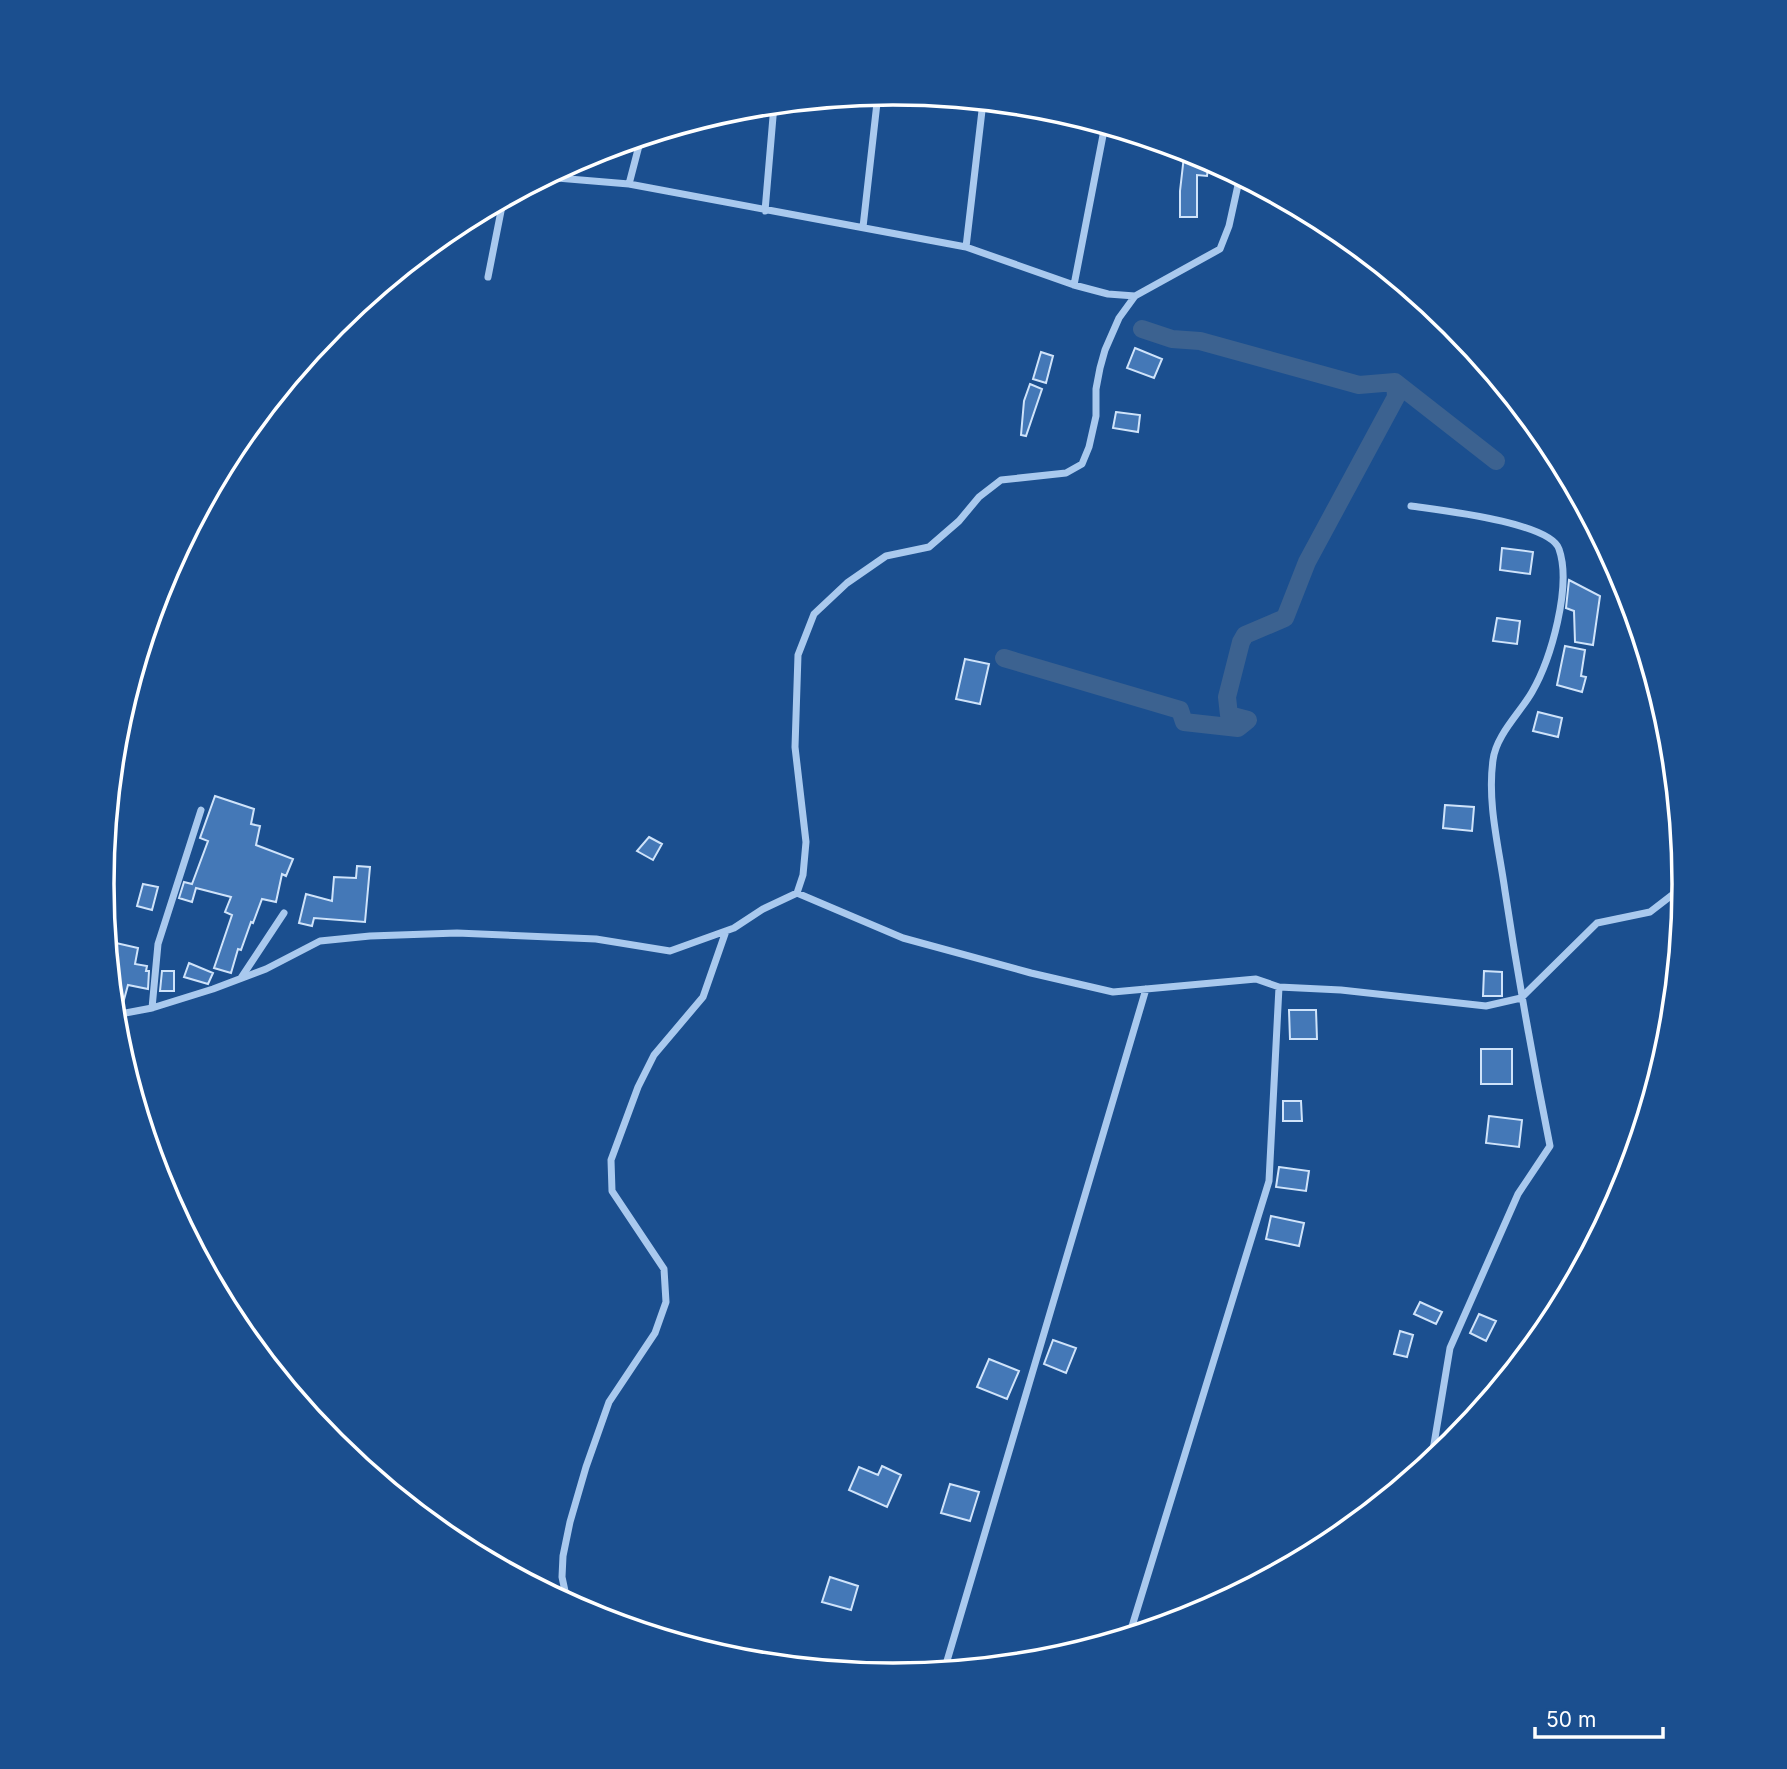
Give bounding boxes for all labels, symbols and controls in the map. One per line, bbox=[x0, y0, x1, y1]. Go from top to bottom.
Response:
scale bar bbox=[1535, 1696, 1663, 1740]
text: 50 m bbox=[1546, 1707, 1596, 1732]

